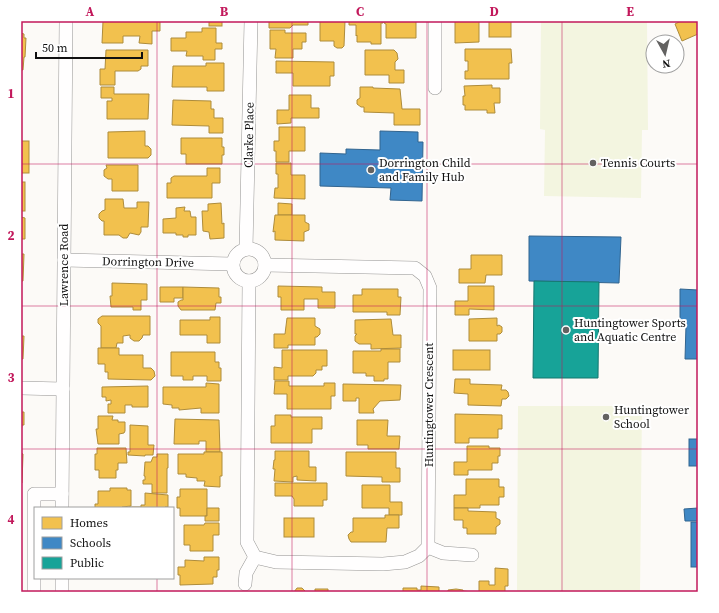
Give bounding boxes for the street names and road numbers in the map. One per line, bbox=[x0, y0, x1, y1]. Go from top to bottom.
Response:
street label: Clarke Place bbox=[240, 102, 258, 168]
street label: Lawrence Road bbox=[56, 224, 72, 306]
street label: Dorrington Drive bbox=[102, 253, 194, 271]
street label: Huntingtower Crescent bbox=[421, 343, 437, 467]

